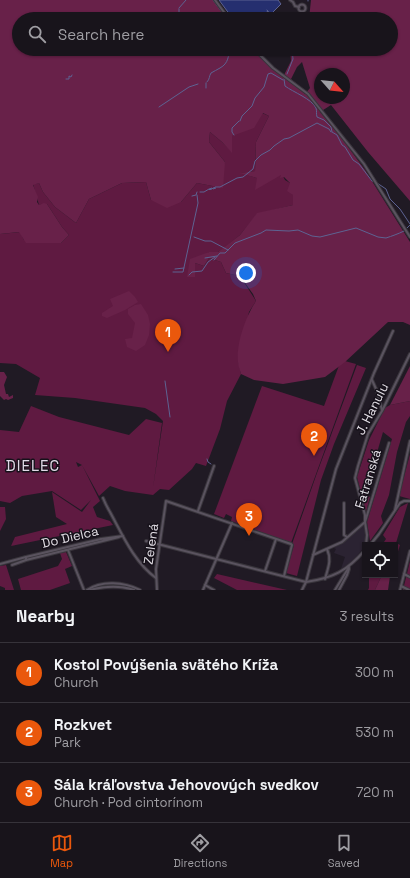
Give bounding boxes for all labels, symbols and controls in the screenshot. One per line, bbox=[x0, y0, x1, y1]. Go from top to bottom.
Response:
search box bbox=[12, 12, 398, 56]
icon: search bbox=[26, 23, 48, 45]
text: Search here bbox=[58, 25, 144, 44]
north arrow bbox=[314, 68, 350, 104]
your location bbox=[236, 263, 256, 283]
pin: 1 bbox=[155, 319, 181, 352]
street label: J. Hanulu bbox=[352, 380, 392, 438]
pin: 2 bbox=[301, 423, 327, 456]
street label: Fatranská bbox=[351, 447, 385, 511]
district label: DIELEC bbox=[6, 456, 60, 475]
pin: 3 bbox=[236, 503, 262, 536]
street label: Do Dielca bbox=[40, 522, 101, 552]
street label: Zelená bbox=[140, 522, 162, 566]
map controls bbox=[362, 542, 398, 578]
button: locate bbox=[362, 542, 398, 578]
text: Nearby bbox=[16, 605, 75, 627]
text: 3 results bbox=[340, 608, 394, 625]
text: Kostol Povýšenia svätého Kríža bbox=[54, 655, 278, 674]
text: 1 bbox=[26, 664, 32, 681]
text: 300 m bbox=[355, 664, 394, 681]
text: Church bbox=[54, 674, 99, 691]
text: Rozkvet bbox=[54, 715, 112, 734]
text: 2 bbox=[25, 724, 33, 741]
text: 530 m bbox=[356, 724, 394, 741]
text: Park bbox=[54, 734, 81, 751]
text: Sála kráľovstva Jehovových svedkov bbox=[54, 775, 319, 794]
text: 3 bbox=[25, 784, 33, 801]
text: 720 m bbox=[356, 784, 394, 801]
text: Church · Pod cintorínom bbox=[54, 794, 203, 811]
tab: Map bbox=[50, 832, 73, 870]
tab: Directions bbox=[173, 832, 227, 870]
tab: Saved bbox=[328, 832, 360, 870]

